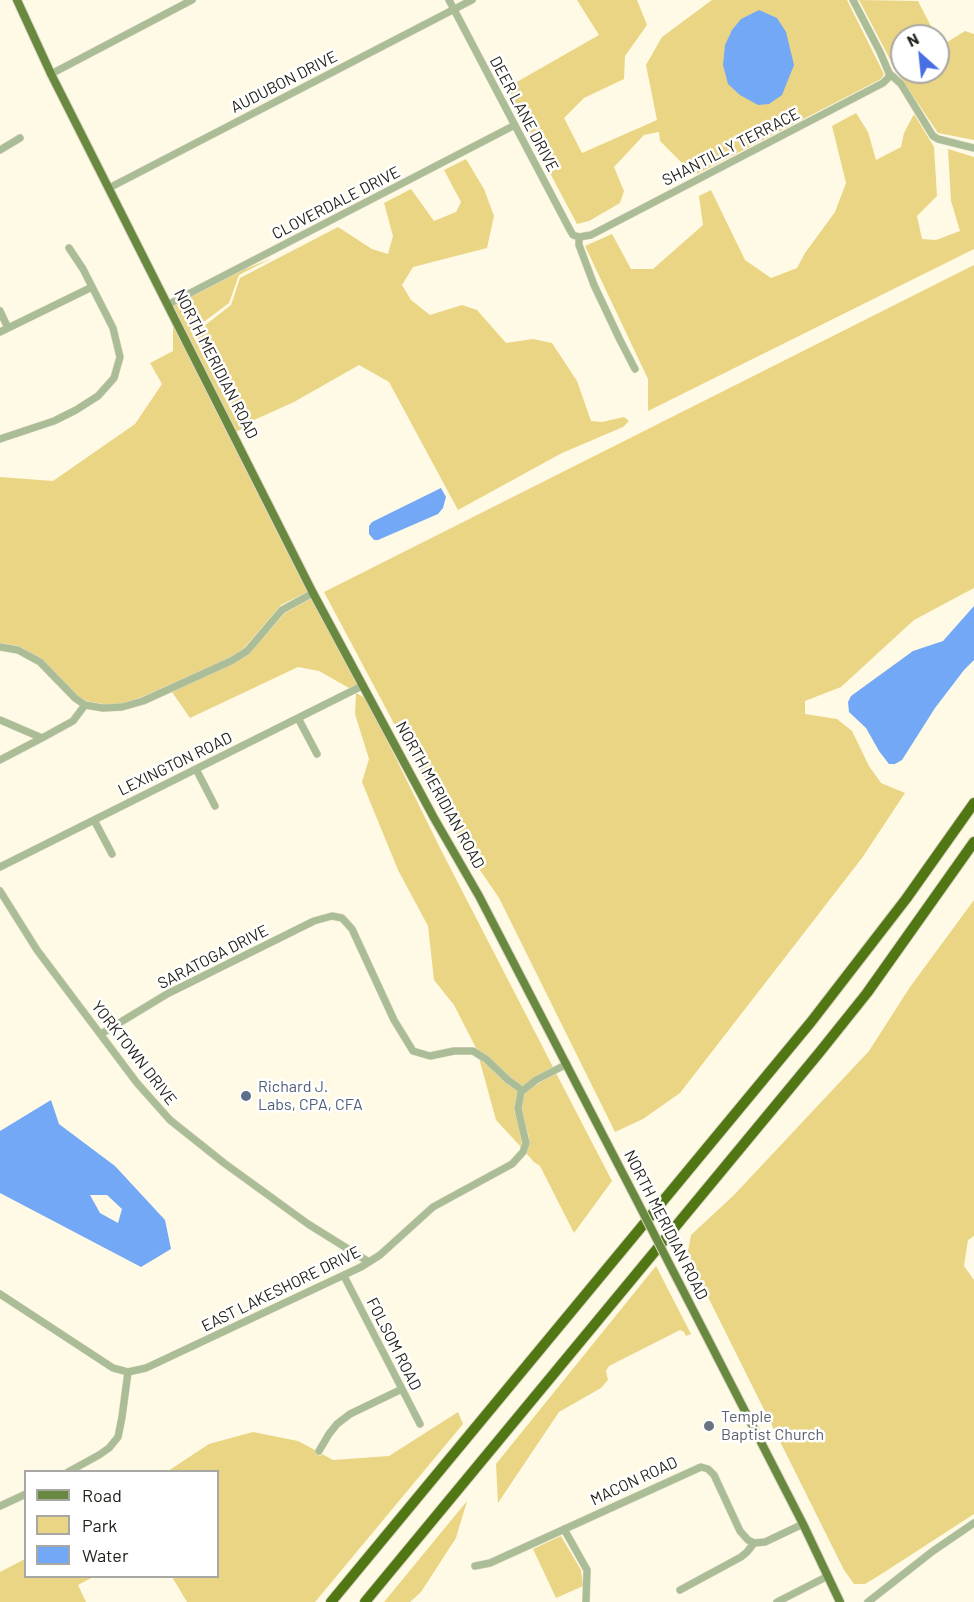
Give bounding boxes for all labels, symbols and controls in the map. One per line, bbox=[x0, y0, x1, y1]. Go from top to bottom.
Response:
north arrow bbox=[890, 24, 950, 84]
text: N bbox=[903, 28, 922, 50]
street label: AUDUBON DRIVE bbox=[228, 47, 340, 117]
street label: DEER LANE DRIVE bbox=[486, 53, 562, 175]
street label: SHANTILLY TERRACE bbox=[659, 104, 803, 190]
street label: CLOVERDALE DRIVE bbox=[269, 162, 403, 244]
street label: NORTH MERIDIAN ROAD bbox=[170, 286, 262, 442]
street label: NORTH MERIDIAN ROAD bbox=[391, 718, 489, 872]
street label: LEXINGTON ROAD bbox=[115, 728, 235, 800]
street label: SARATOGA DRIVE bbox=[154, 921, 272, 993]
street label: YORKTOWN DRIVE bbox=[87, 997, 181, 1109]
place label: Richard J. Labs, CPA, CFA bbox=[258, 1077, 363, 1115]
marker: Richard J. Labs, CPA, CFA bbox=[239, 1089, 253, 1103]
street label: NORTH MERIDIAN ROAD bbox=[620, 1147, 712, 1303]
street label: EAST LAKESHORE DRIVE bbox=[199, 1242, 363, 1336]
street label: FOLSOM ROAD bbox=[362, 1294, 426, 1394]
place label: Temple Baptist Church bbox=[721, 1407, 824, 1445]
marker: Temple Baptist Church bbox=[702, 1419, 716, 1433]
street label: MACON ROAD bbox=[587, 1452, 681, 1510]
legend bbox=[24, 1470, 219, 1578]
text: Road bbox=[82, 1484, 122, 1506]
text: Park bbox=[82, 1514, 117, 1536]
text: Water bbox=[82, 1544, 129, 1566]

